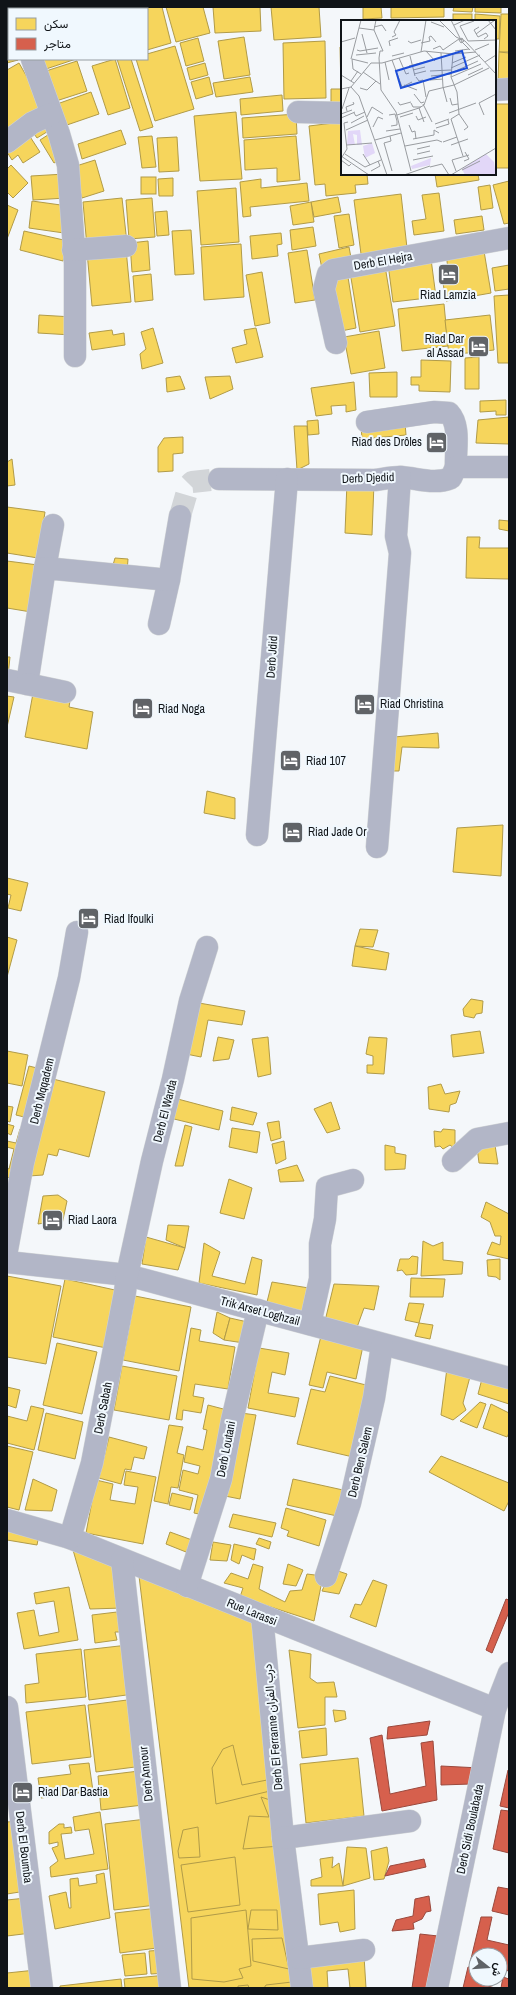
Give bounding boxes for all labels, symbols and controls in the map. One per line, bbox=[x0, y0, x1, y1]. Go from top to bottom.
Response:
legend bbox=[8, 8, 148, 60]
text: سكن bbox=[44, 16, 68, 32]
inset map bbox=[341, 20, 496, 175]
text: متاجر bbox=[43, 36, 71, 52]
street label: Derb El Hejra bbox=[353, 248, 414, 274]
hotel icon: Riad Lamzia bbox=[435, 261, 461, 287]
place label: Riad Lamzia bbox=[420, 287, 476, 303]
place label: Riad Dar al Assad bbox=[425, 331, 465, 361]
hotel icon: Riad Dar al Assad bbox=[466, 333, 492, 359]
hotel icon: Riad des Drôles bbox=[424, 429, 450, 455]
place label: Riad des Drôles bbox=[351, 434, 422, 450]
street label: Derb Djedid bbox=[341, 469, 395, 487]
street label: Derb Jdid bbox=[263, 635, 281, 679]
hotel icon: Riad Christina bbox=[351, 691, 377, 717]
hotel icon: Riad Noga bbox=[129, 696, 155, 722]
place label: Riad Christina bbox=[380, 696, 444, 712]
place label: Riad Noga bbox=[158, 701, 206, 717]
hotel icon: Riad 107 bbox=[277, 748, 303, 774]
place label: Riad 107 bbox=[306, 753, 346, 769]
hotel icon: Riad Jade Or bbox=[279, 819, 305, 845]
place label: Riad Jade Or bbox=[308, 824, 367, 840]
hotel icon: Riad Ifoulki bbox=[75, 906, 101, 932]
place label: Riad Ifoulki bbox=[104, 911, 154, 927]
street label: Derb Mqqadem bbox=[26, 1056, 58, 1126]
street label: Derb El Warda bbox=[149, 1077, 181, 1144]
hotel icon: Riad Laora bbox=[40, 1207, 66, 1233]
place label: Riad Laora bbox=[68, 1212, 117, 1228]
street label: Trik Arset Loghzail bbox=[218, 1293, 302, 1329]
street label: Derb Sabah bbox=[90, 1381, 116, 1435]
street label: Derb Loutani bbox=[213, 1420, 239, 1478]
street label: Derb Ben Salem bbox=[344, 1425, 376, 1499]
street label: Rue Larassi bbox=[224, 1595, 280, 1629]
street label: Derb El Ferranne درب الفران bbox=[259, 1663, 286, 1791]
street label: Derb Annour bbox=[135, 1745, 157, 1802]
hotel icon: Riad Dar Bastia bbox=[10, 1779, 36, 1805]
street label: Derb Sidi Boulabada bbox=[453, 1782, 487, 1875]
place label: Riad Dar Bastia bbox=[38, 1784, 109, 1800]
street label: Derb El Boumba bbox=[12, 1810, 36, 1884]
north arrow bbox=[468, 1947, 508, 1987]
text: ش bbox=[489, 1962, 506, 1978]

